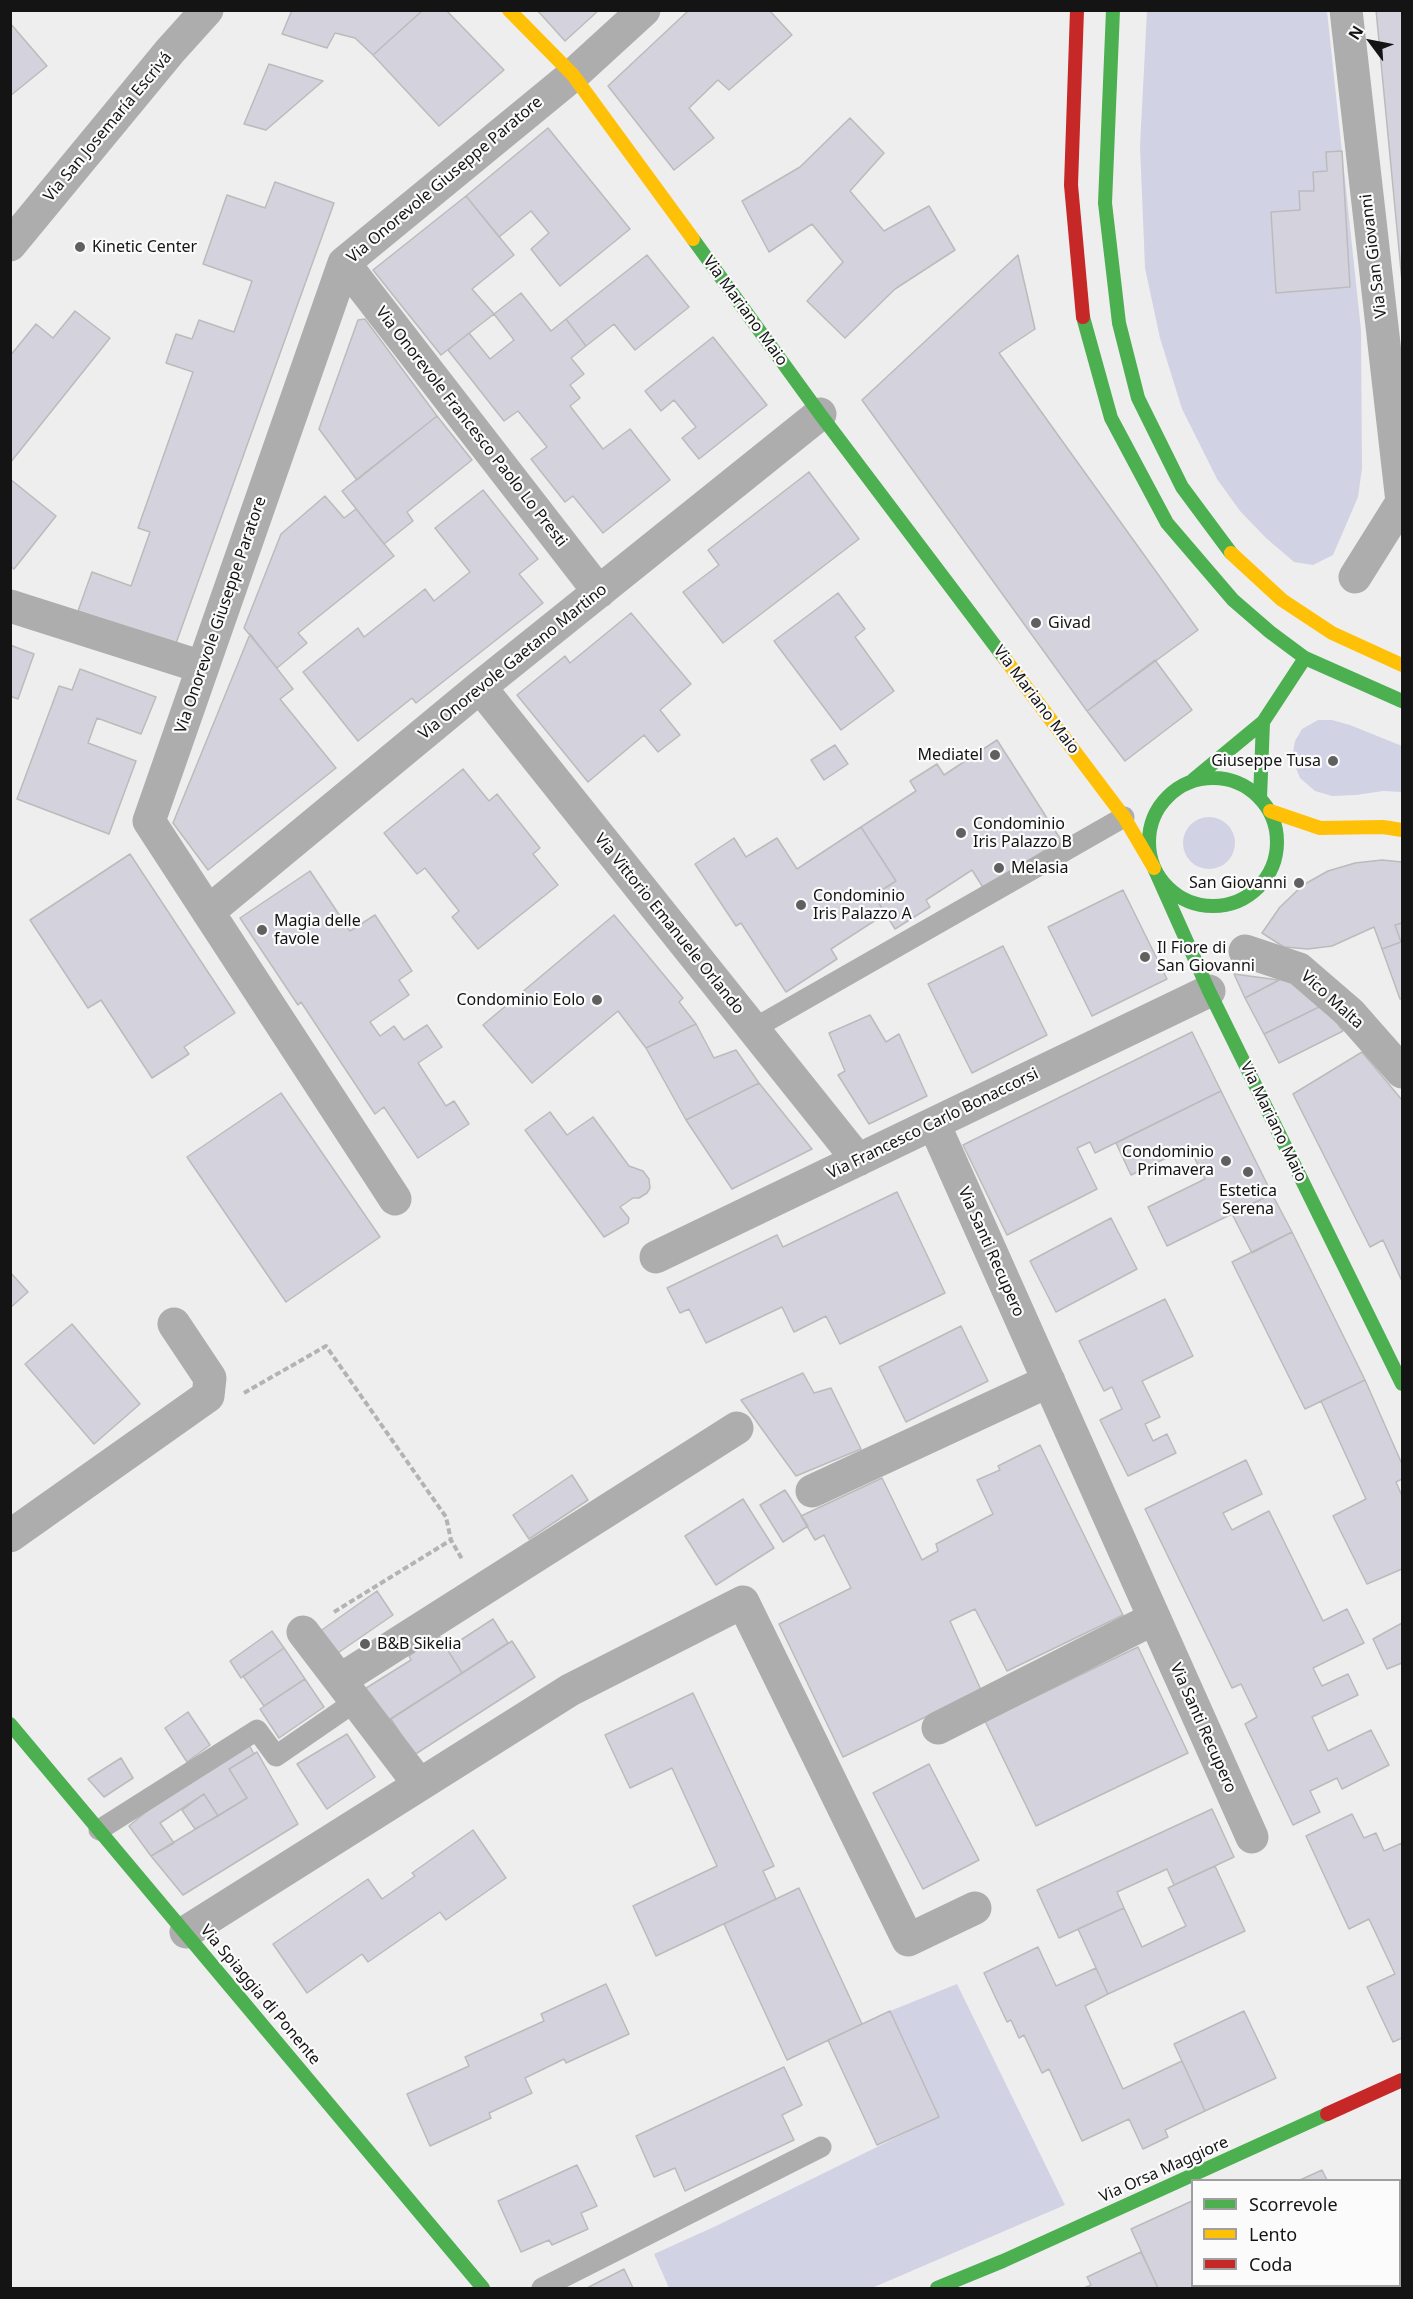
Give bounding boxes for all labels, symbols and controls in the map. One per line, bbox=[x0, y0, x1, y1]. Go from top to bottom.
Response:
north arrow bbox=[1341, 12, 1401, 72]
text: N bbox=[1343, 21, 1369, 44]
street label: Via San Josemaría Escrivá bbox=[40, 48, 176, 206]
street label: Via Onorevole Giuseppe Paratore bbox=[343, 93, 547, 267]
street label: Via San Giovanni bbox=[1357, 193, 1391, 319]
place label: Kinetic Center bbox=[92, 237, 197, 257]
marker: Kinetic Center bbox=[73, 240, 87, 254]
street label: Via Mariano Maio bbox=[699, 252, 791, 370]
street label: Via Onorevole Francesco Paolo Lo Presti bbox=[371, 303, 571, 551]
street label: Via Onorevole Giuseppe Paratore bbox=[171, 494, 271, 736]
street label: Via Onorevole Gaetano Martino bbox=[415, 580, 611, 744]
place label: Givad bbox=[1048, 613, 1091, 633]
marker: Givad bbox=[1029, 616, 1043, 630]
street label: Via Mariano Maio bbox=[989, 642, 1083, 758]
place label: Mediatel bbox=[918, 745, 983, 765]
marker: Mediatel bbox=[988, 748, 1002, 762]
place label: Giuseppe Tusa bbox=[1211, 751, 1321, 771]
marker: Giuseppe Tusa bbox=[1326, 754, 1340, 768]
place label: Condominio Iris Palazzo B bbox=[973, 814, 1072, 852]
marker: Condominio Iris Palazzo B bbox=[954, 826, 968, 840]
street label: Via Vittorio Emanuele Orlando bbox=[590, 830, 748, 1018]
place label: Melasia bbox=[1011, 858, 1068, 878]
marker: Melasia bbox=[992, 861, 1006, 875]
place label: San Giovanni bbox=[1189, 873, 1287, 893]
marker: San Giovanni bbox=[1292, 876, 1306, 890]
place label: Condominio Iris Palazzo A bbox=[813, 886, 912, 924]
marker: Condominio Iris Palazzo A bbox=[794, 898, 808, 912]
place label: Magia delle favole bbox=[274, 911, 361, 949]
marker: Magia delle favole bbox=[255, 923, 269, 937]
place label: Il Fiore di San Giovanni bbox=[1157, 938, 1255, 976]
marker: Il Fiore di San Giovanni bbox=[1138, 950, 1152, 964]
street label: Vico Malta bbox=[1297, 967, 1367, 1033]
place label: Condominio Eolo bbox=[456, 990, 585, 1010]
marker: Condominio Eolo bbox=[590, 993, 604, 1007]
street label: Via Mariano Maio bbox=[1236, 1059, 1310, 1185]
street label: Via Francesco Carlo Bonaccorsi bbox=[824, 1064, 1042, 1184]
place label: Condominio Primavera bbox=[1122, 1142, 1214, 1180]
marker: Condominio Primavera bbox=[1219, 1154, 1233, 1168]
marker: Estetica Serena bbox=[1241, 1165, 1255, 1179]
place label: Estetica Serena bbox=[1219, 1181, 1277, 1219]
street label: Via Santi Recupero bbox=[954, 1184, 1028, 1320]
place label: B&B Sikelia bbox=[377, 1634, 461, 1654]
marker: B&B Sikelia bbox=[358, 1637, 372, 1651]
street label: Via Santi Recupero bbox=[1166, 1660, 1240, 1796]
street label: Via Spiaggia di Ponente bbox=[196, 1921, 324, 2069]
street label: Via Orsa Maggiore bbox=[1097, 2133, 1231, 2207]
legend bbox=[1191, 2179, 1401, 2287]
text: Scorrevole bbox=[1249, 2192, 1338, 2216]
text: Lento bbox=[1249, 2222, 1297, 2246]
text: Coda bbox=[1249, 2252, 1292, 2276]

